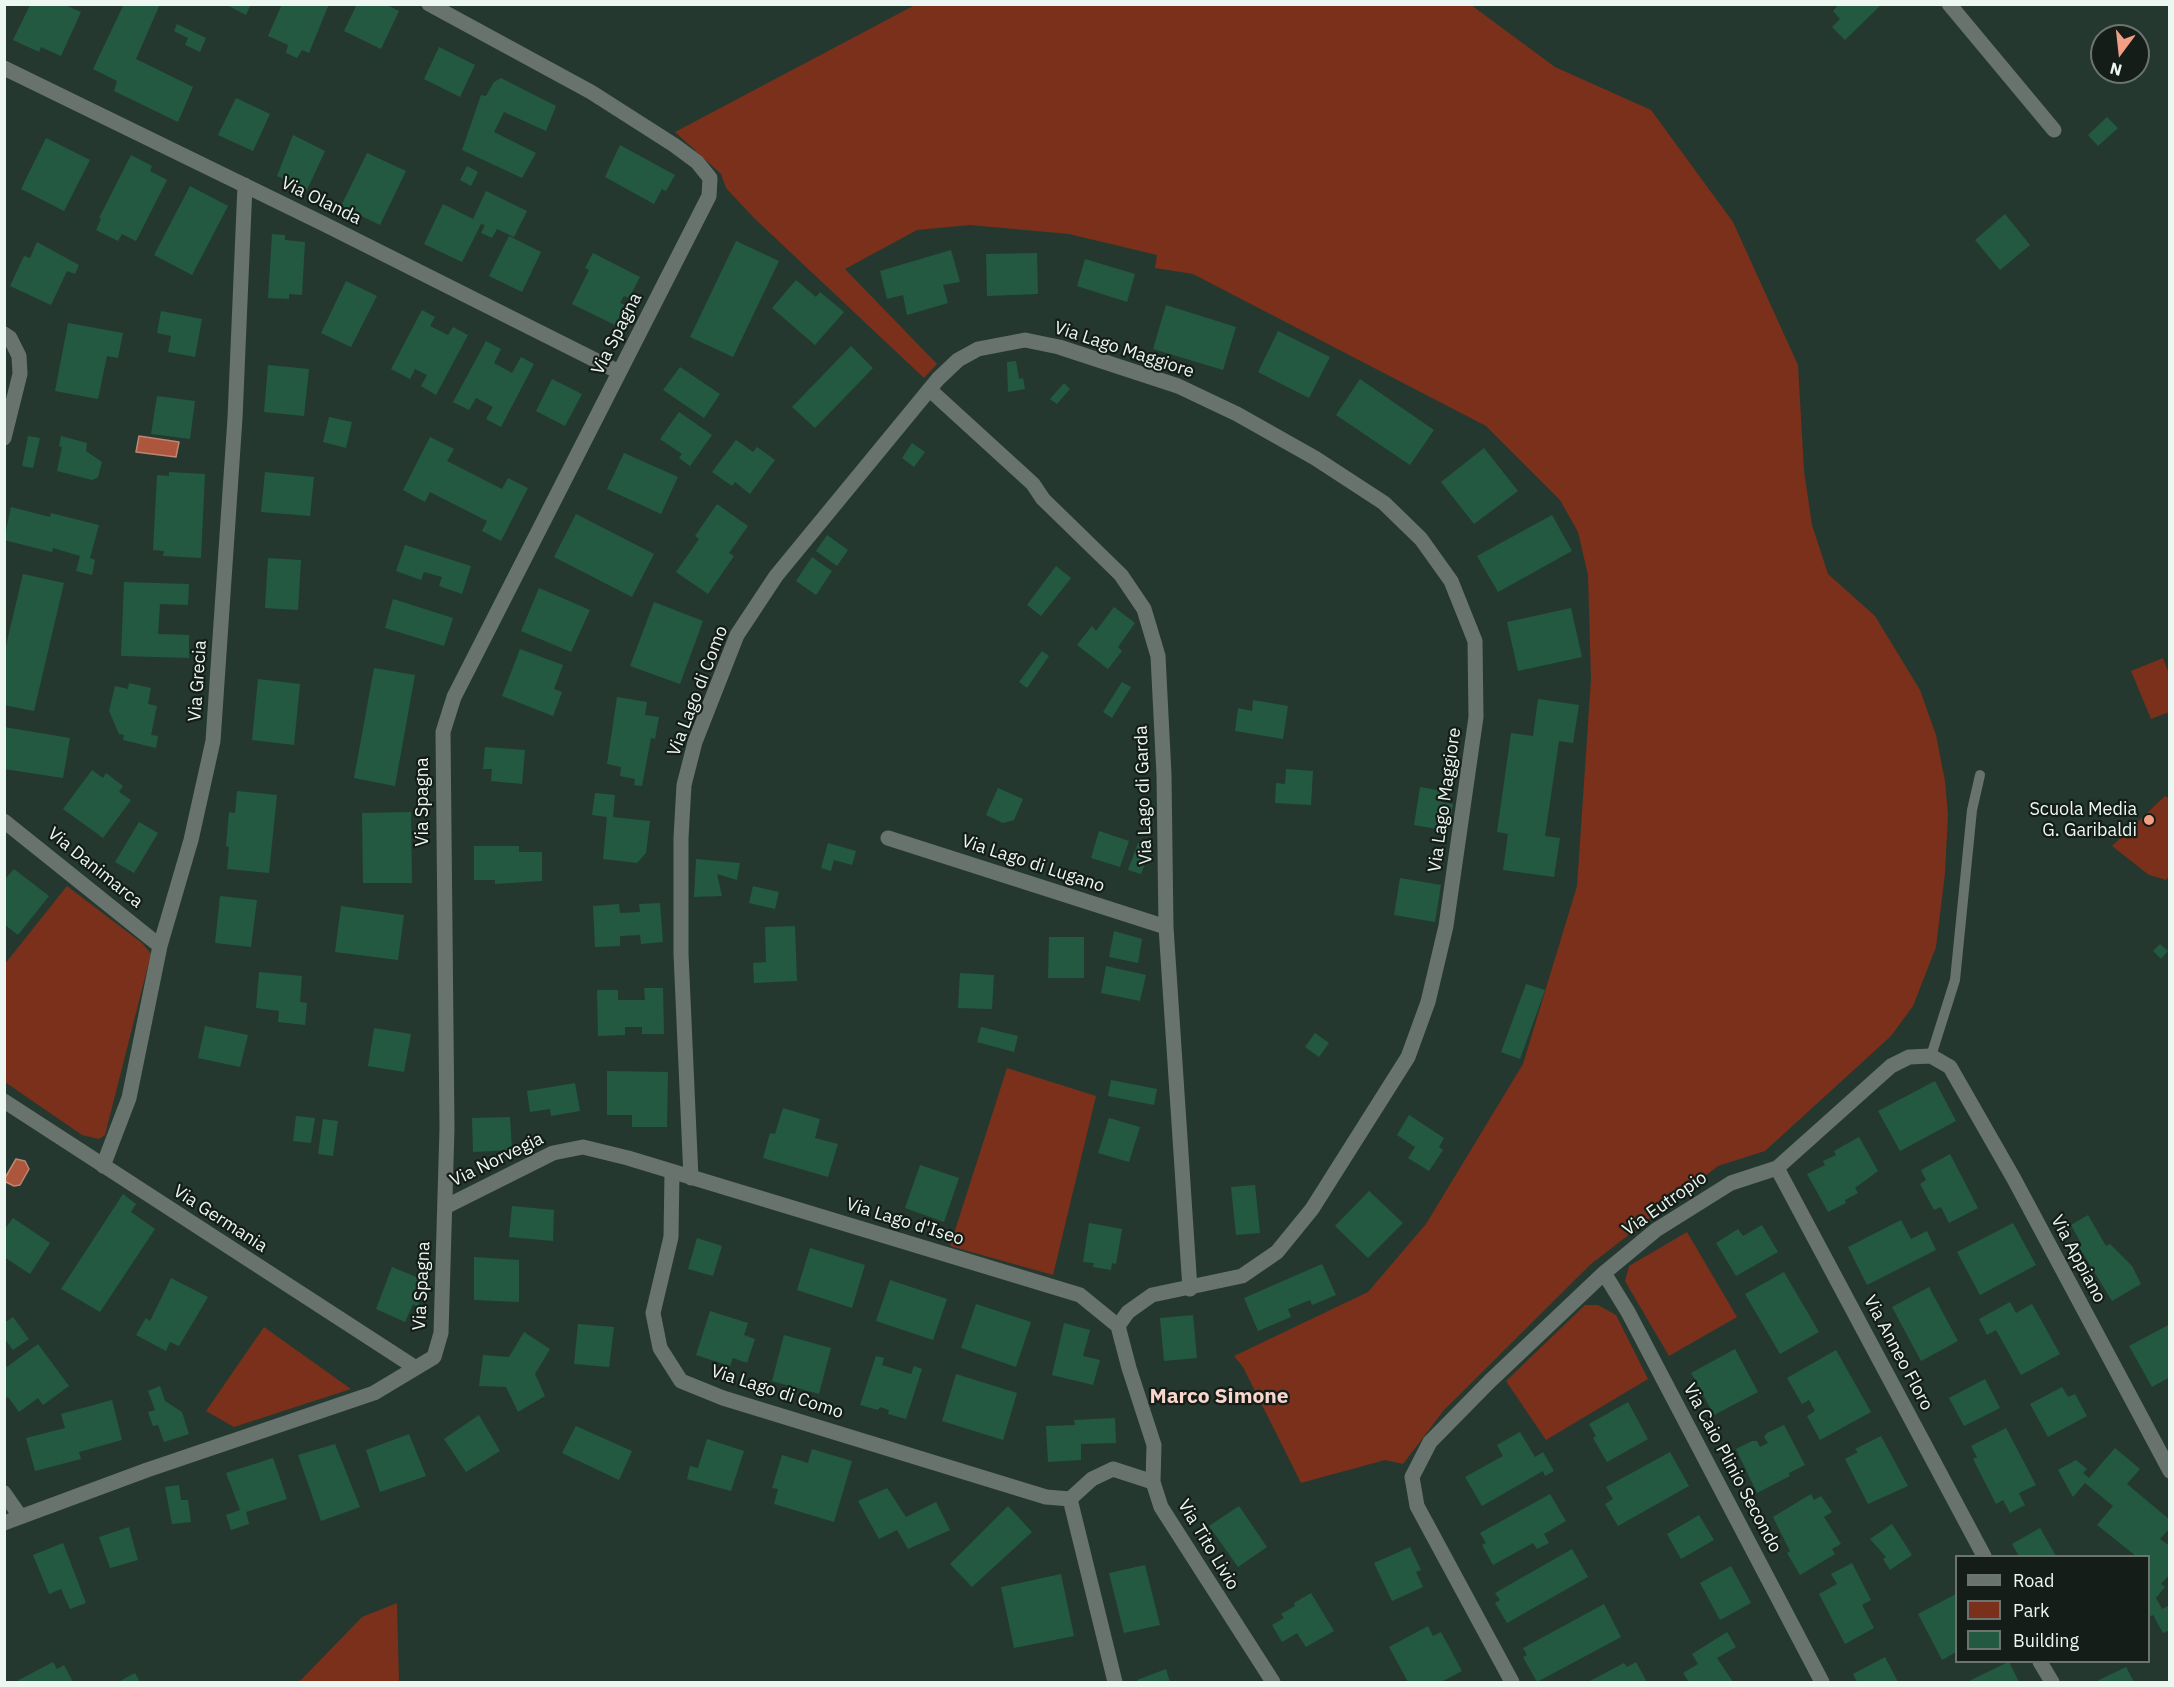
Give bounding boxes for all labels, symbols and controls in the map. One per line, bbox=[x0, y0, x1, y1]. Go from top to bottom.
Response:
north arrow bbox=[2090, 24, 2150, 84]
text: N bbox=[2108, 58, 2124, 81]
street label: Via Olanda bbox=[277, 172, 365, 230]
street label: Via Spagna bbox=[587, 289, 647, 379]
street label: Via Lago Maggiore bbox=[1051, 317, 1197, 383]
street label: Via Lago di Como bbox=[663, 623, 733, 759]
street label: Via Grecia bbox=[184, 640, 212, 722]
street label: Via Lago di Garda bbox=[1131, 725, 1157, 865]
street label: Via Lago Maggiore bbox=[1424, 726, 1466, 874]
street label: Via Spagna bbox=[412, 757, 434, 847]
place label: Scuola Media G. Garibaldi bbox=[2029, 799, 2137, 842]
marker: Scuola Media G. Garibaldi bbox=[2142, 813, 2156, 827]
street label: Via Danimarca bbox=[43, 823, 147, 913]
street label: Via Lago di Lugano bbox=[959, 831, 1107, 897]
street label: Via Norvegia bbox=[447, 1128, 547, 1192]
street label: Via Eutropio bbox=[1619, 1167, 1711, 1241]
street label: Via Germania bbox=[169, 1181, 271, 1257]
street label: Via Lago d'Iseo bbox=[843, 1194, 967, 1250]
street label: Via Appiano bbox=[2046, 1211, 2110, 1307]
street label: Via Spagna bbox=[409, 1241, 435, 1331]
street label: Via Anneo Floro bbox=[1859, 1292, 1937, 1414]
street label: Via Lago di Como bbox=[708, 1360, 846, 1424]
street label: Via Caio Plinio Secondo bbox=[1678, 1380, 1786, 1556]
district label: Marco Simone bbox=[1149, 1384, 1289, 1410]
street label: Via Tito Livio bbox=[1173, 1496, 1243, 1594]
legend bbox=[1955, 1555, 2150, 1663]
text: Road bbox=[2013, 1569, 2054, 1592]
text: Park bbox=[2013, 1599, 2049, 1622]
text: Building bbox=[2013, 1629, 2079, 1652]

